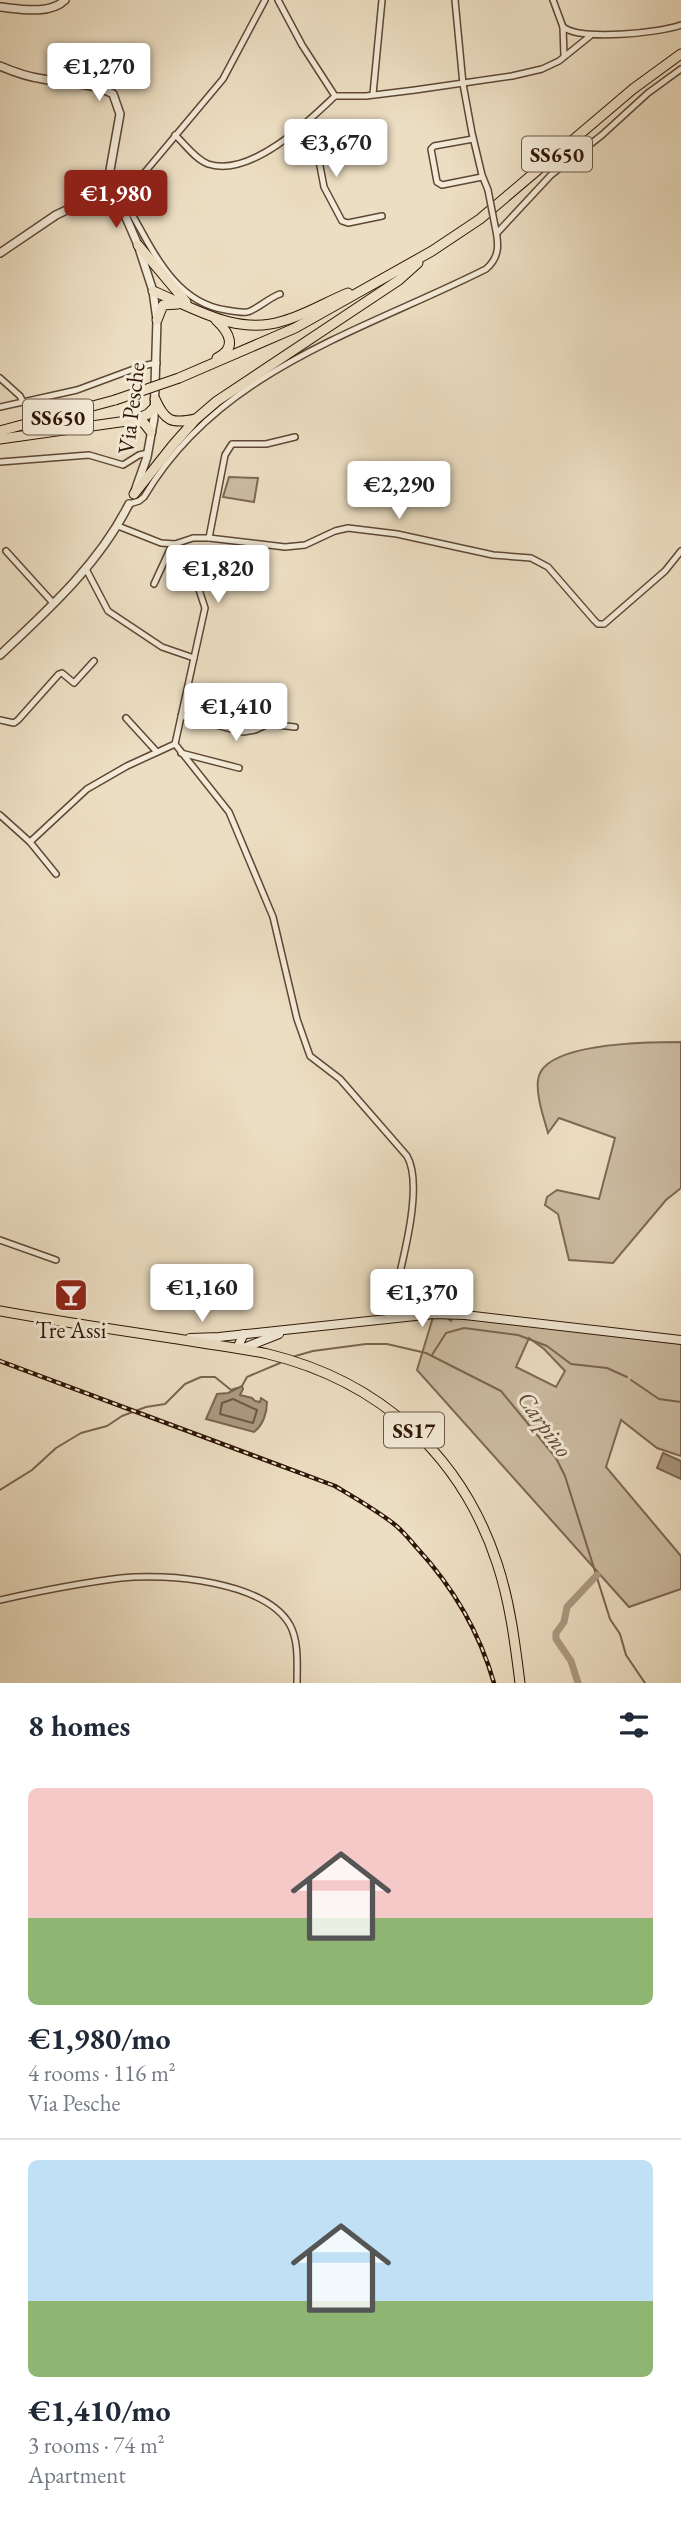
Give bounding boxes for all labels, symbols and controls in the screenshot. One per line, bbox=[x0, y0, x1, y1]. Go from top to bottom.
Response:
pin: €1,270 bbox=[42, 43, 156, 103]
text: €1,270 bbox=[63, 51, 135, 81]
pin: €3,670 bbox=[279, 120, 393, 179]
text: €3,670 bbox=[300, 127, 372, 157]
road number: SS650 bbox=[522, 136, 592, 172]
pin: €1,980 bbox=[59, 170, 173, 230]
text: €1,980 bbox=[80, 178, 152, 208]
street label: Via Pesche bbox=[110, 360, 152, 456]
road number: SS650 bbox=[23, 400, 93, 434]
pin: €2,290 bbox=[342, 462, 456, 521]
text: €2,290 bbox=[363, 469, 435, 499]
pin: €1,820 bbox=[161, 546, 275, 605]
text: €1,820 bbox=[182, 553, 254, 583]
pin: €1,410 bbox=[179, 684, 293, 743]
text: €1,410 bbox=[200, 691, 272, 721]
pin: €1,160 bbox=[145, 1264, 259, 1324]
pin: €1,370 bbox=[365, 1270, 479, 1329]
text: €1,160 bbox=[166, 1272, 238, 1302]
bar icon: Tre Assi bbox=[52, 1276, 90, 1314]
text: €1,370 bbox=[386, 1277, 458, 1307]
place label: Tre Assi bbox=[36, 1315, 107, 1345]
water label: Carpino bbox=[511, 1385, 579, 1463]
road number: SS17 bbox=[384, 1412, 444, 1448]
text: 8 homes bbox=[28, 1706, 130, 1745]
icon: filters bbox=[615, 1706, 653, 1744]
icon: home bbox=[278, 1833, 404, 1959]
text: €1,980/mo bbox=[28, 2019, 171, 2058]
text: 4 rooms · 116 m² bbox=[28, 2058, 176, 2088]
text: Via Pesche bbox=[28, 2088, 121, 2118]
icon: home bbox=[278, 2205, 404, 2331]
text: €1,410/mo bbox=[28, 2391, 171, 2430]
text: 3 rooms · 74 m² bbox=[28, 2430, 165, 2460]
text: Apartment bbox=[28, 2460, 126, 2490]

